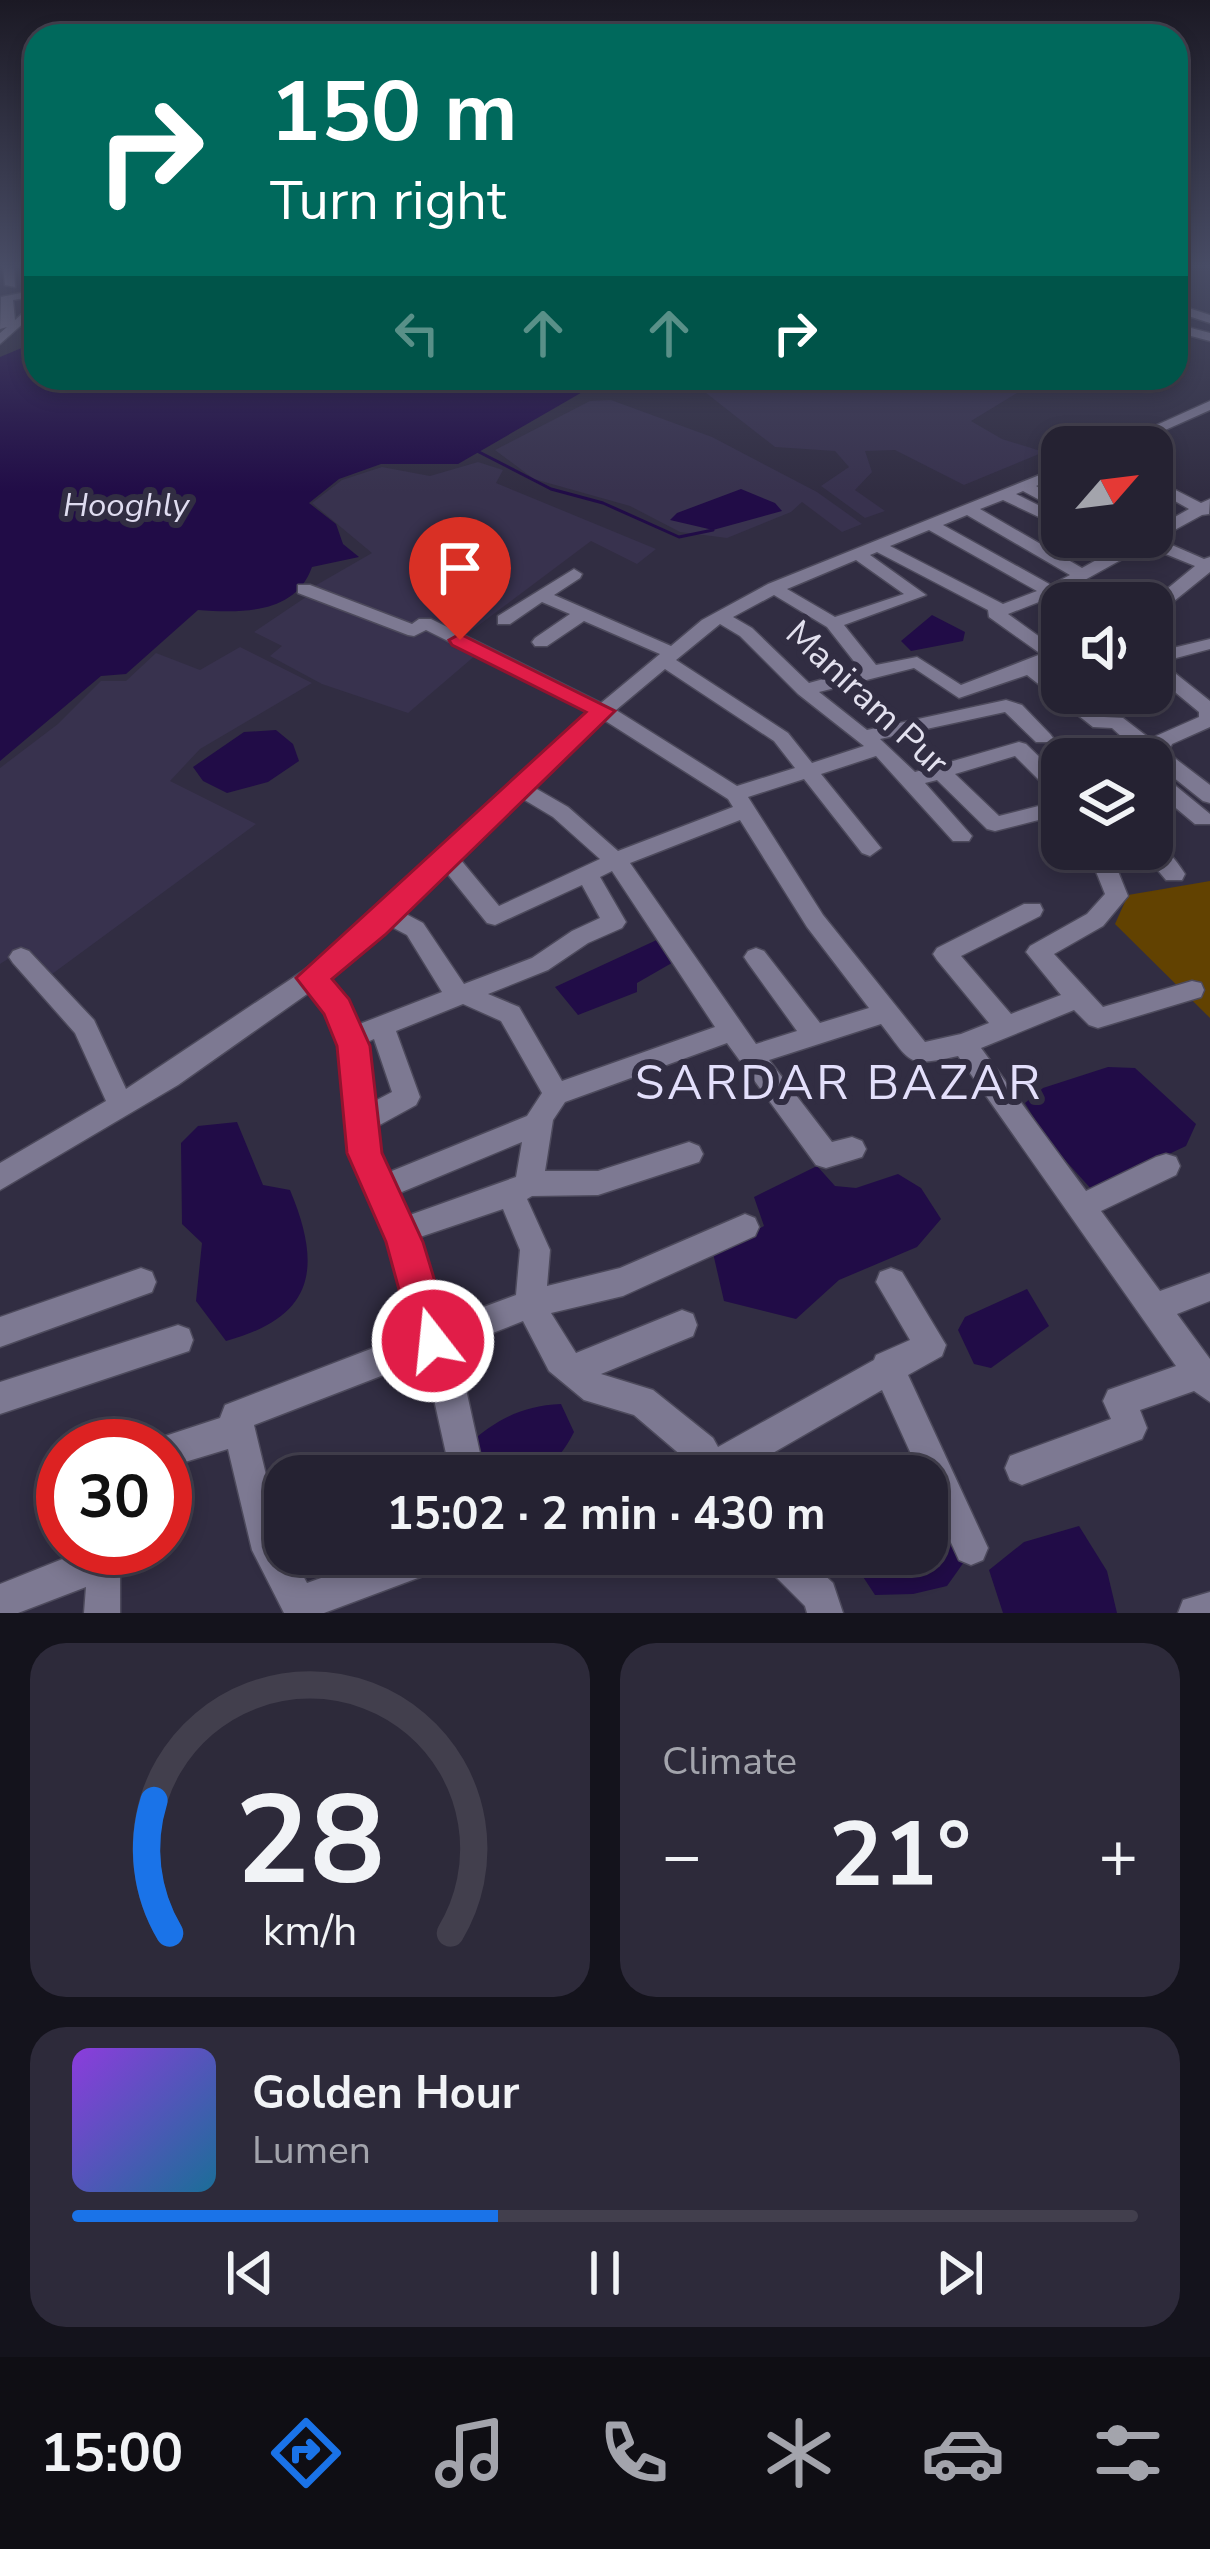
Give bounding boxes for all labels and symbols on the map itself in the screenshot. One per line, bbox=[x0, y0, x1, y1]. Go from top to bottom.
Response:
north arrow bbox=[1041, 426, 1173, 558]
water label: Hooghly bbox=[63, 483, 190, 528]
pin bbox=[409, 517, 511, 640]
street label: Maniram Pur bbox=[775, 610, 959, 786]
district label: SARDAR BAZAR bbox=[635, 1050, 1043, 1116]
position arrow bbox=[370, 1278, 496, 1404]
speed limit sign: 30 bbox=[36, 1419, 192, 1575]

